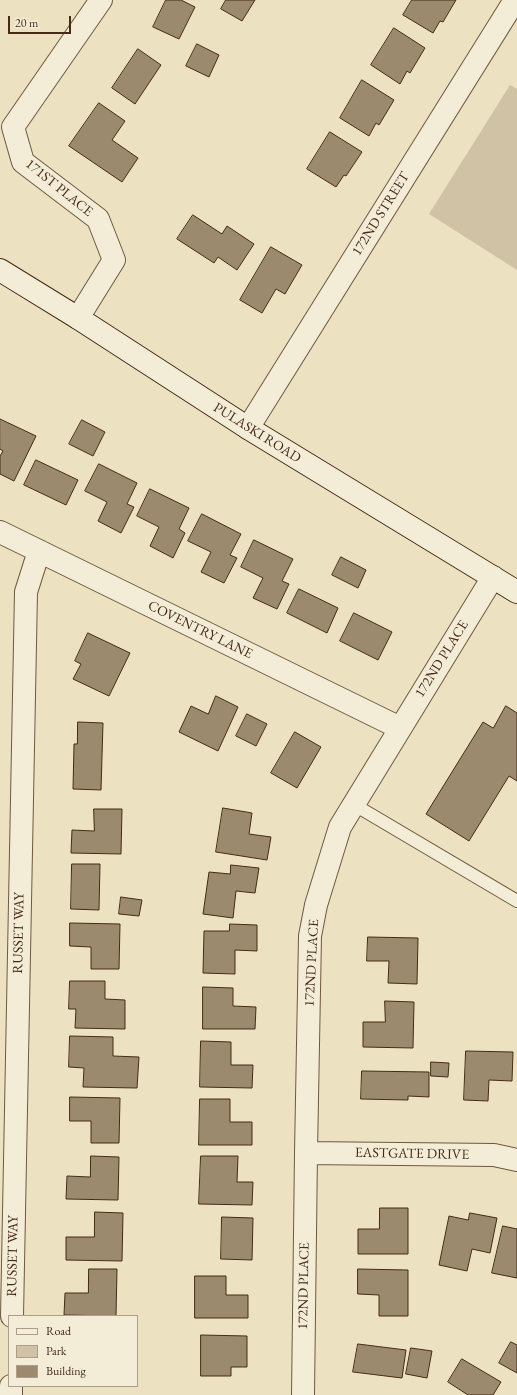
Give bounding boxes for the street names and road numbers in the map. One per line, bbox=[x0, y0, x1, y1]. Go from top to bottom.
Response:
street label: 171ST PLACE bbox=[22, 156, 96, 220]
street label: 172ND STREET bbox=[349, 169, 413, 259]
street label: PULASKI ROAD bbox=[210, 399, 304, 467]
street label: COVENTRY LANE bbox=[145, 597, 255, 663]
street label: 172ND PLACE bbox=[412, 617, 472, 701]
street label: RUSSET WAY bbox=[10, 892, 28, 974]
street label: 172ND PLACE bbox=[301, 919, 323, 1007]
street label: EASTGATE DRIVE bbox=[355, 1145, 469, 1163]
street label: RUSSET WAY bbox=[4, 1215, 22, 1297]
street label: 172ND PLACE bbox=[295, 1242, 313, 1330]

